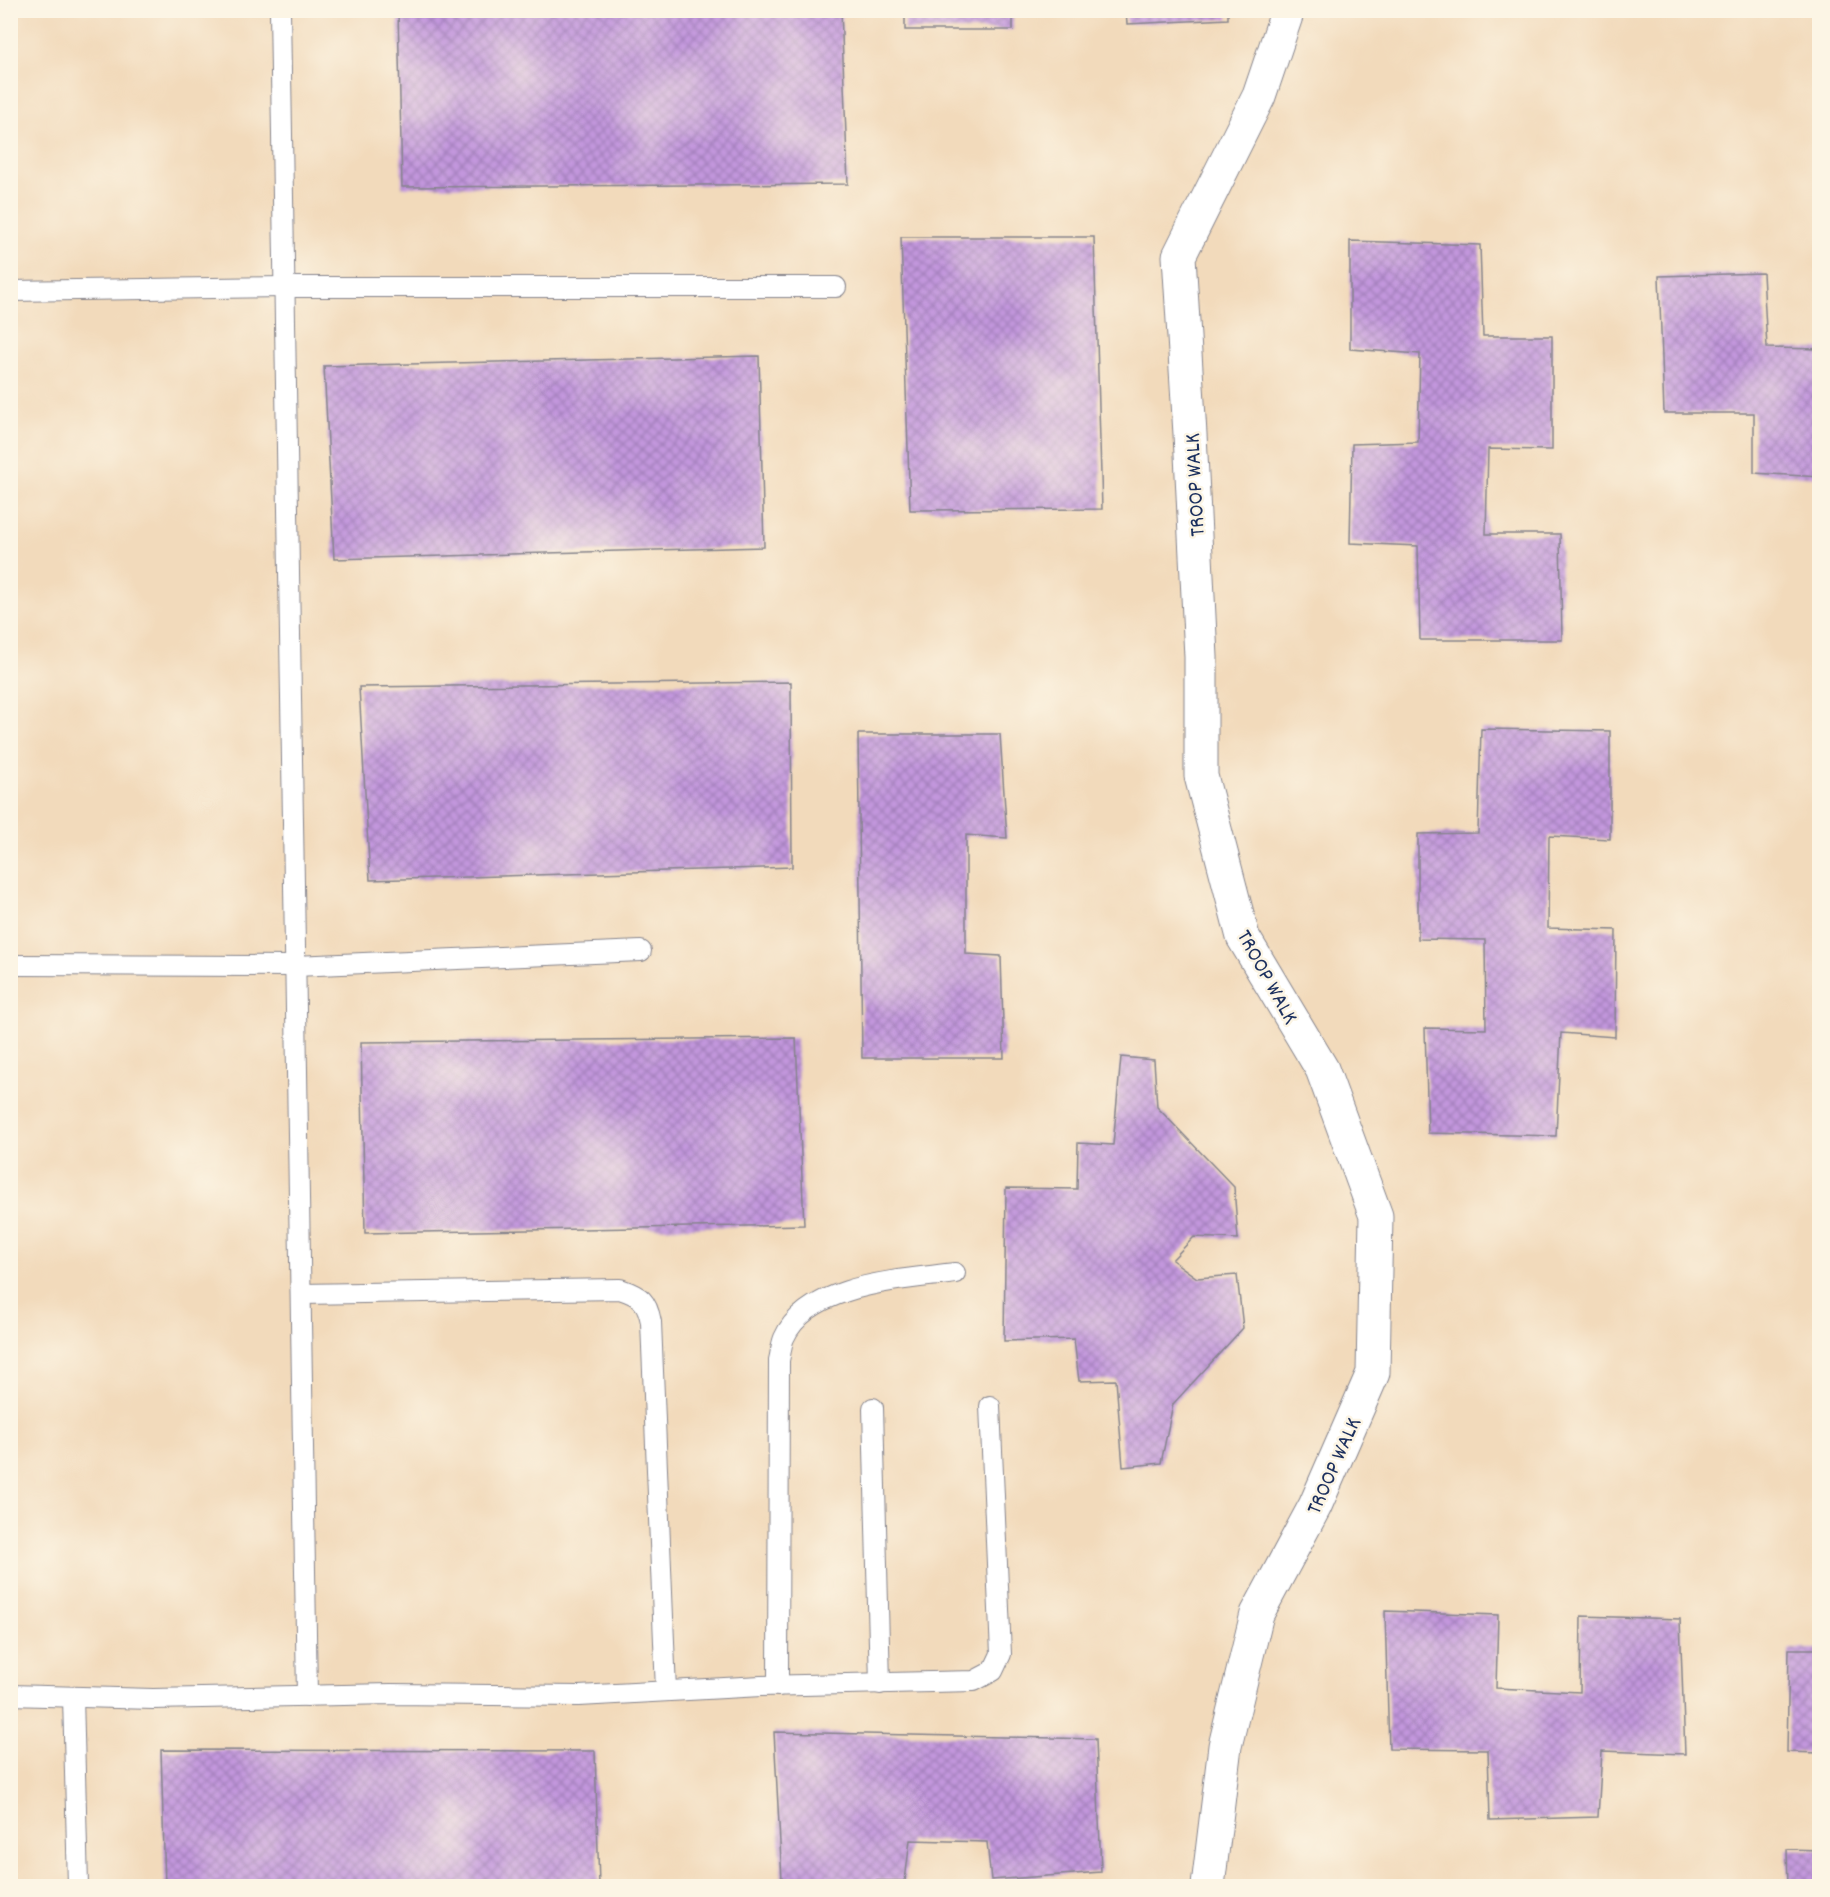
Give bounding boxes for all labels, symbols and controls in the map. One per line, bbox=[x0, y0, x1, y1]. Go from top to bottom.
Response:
street label: TROOP WALK bbox=[1178, 432, 1215, 537]
street label: TROOP WALK bbox=[1227, 925, 1305, 1031]
street label: TROOP WALK bbox=[1300, 1413, 1370, 1520]

